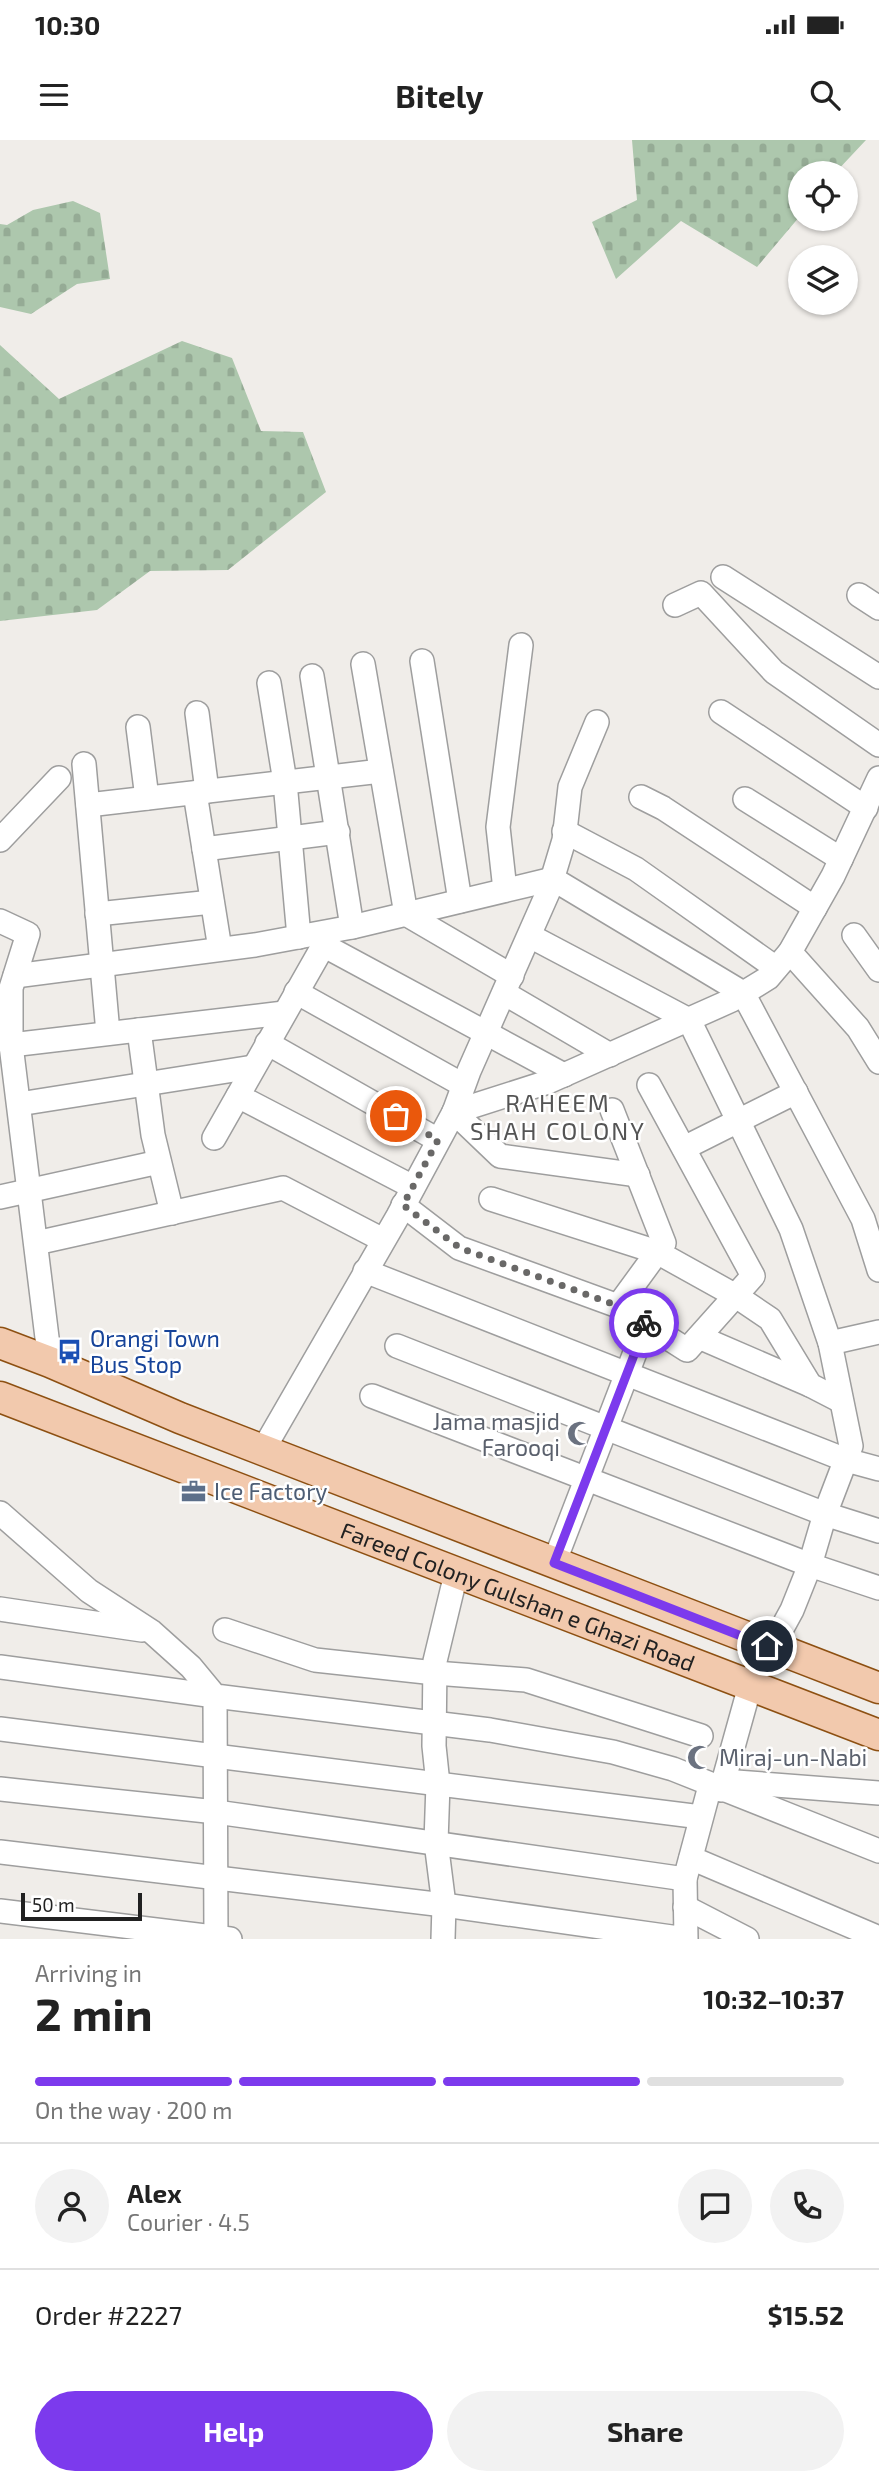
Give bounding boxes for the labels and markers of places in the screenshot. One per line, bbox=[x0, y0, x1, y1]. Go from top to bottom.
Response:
pin bbox=[366, 1086, 426, 1146]
place label: Orangi Town Bus Stop bbox=[90, 1324, 220, 1378]
bus stop icon: Orangi Town Bus Stop bbox=[56, 1337, 84, 1365]
place label: Jama masjid Farooqi bbox=[433, 1407, 560, 1461]
mosque icon: Jama masjid Farooqi bbox=[566, 1420, 594, 1448]
office icon: Ice Factory bbox=[180, 1477, 208, 1505]
place label: Ice Factory bbox=[214, 1477, 328, 1505]
pin bbox=[737, 1616, 797, 1676]
mosque icon: Miraj-un-Nabi bbox=[685, 1743, 713, 1771]
place label: Miraj-un-Nabi bbox=[719, 1743, 867, 1771]

